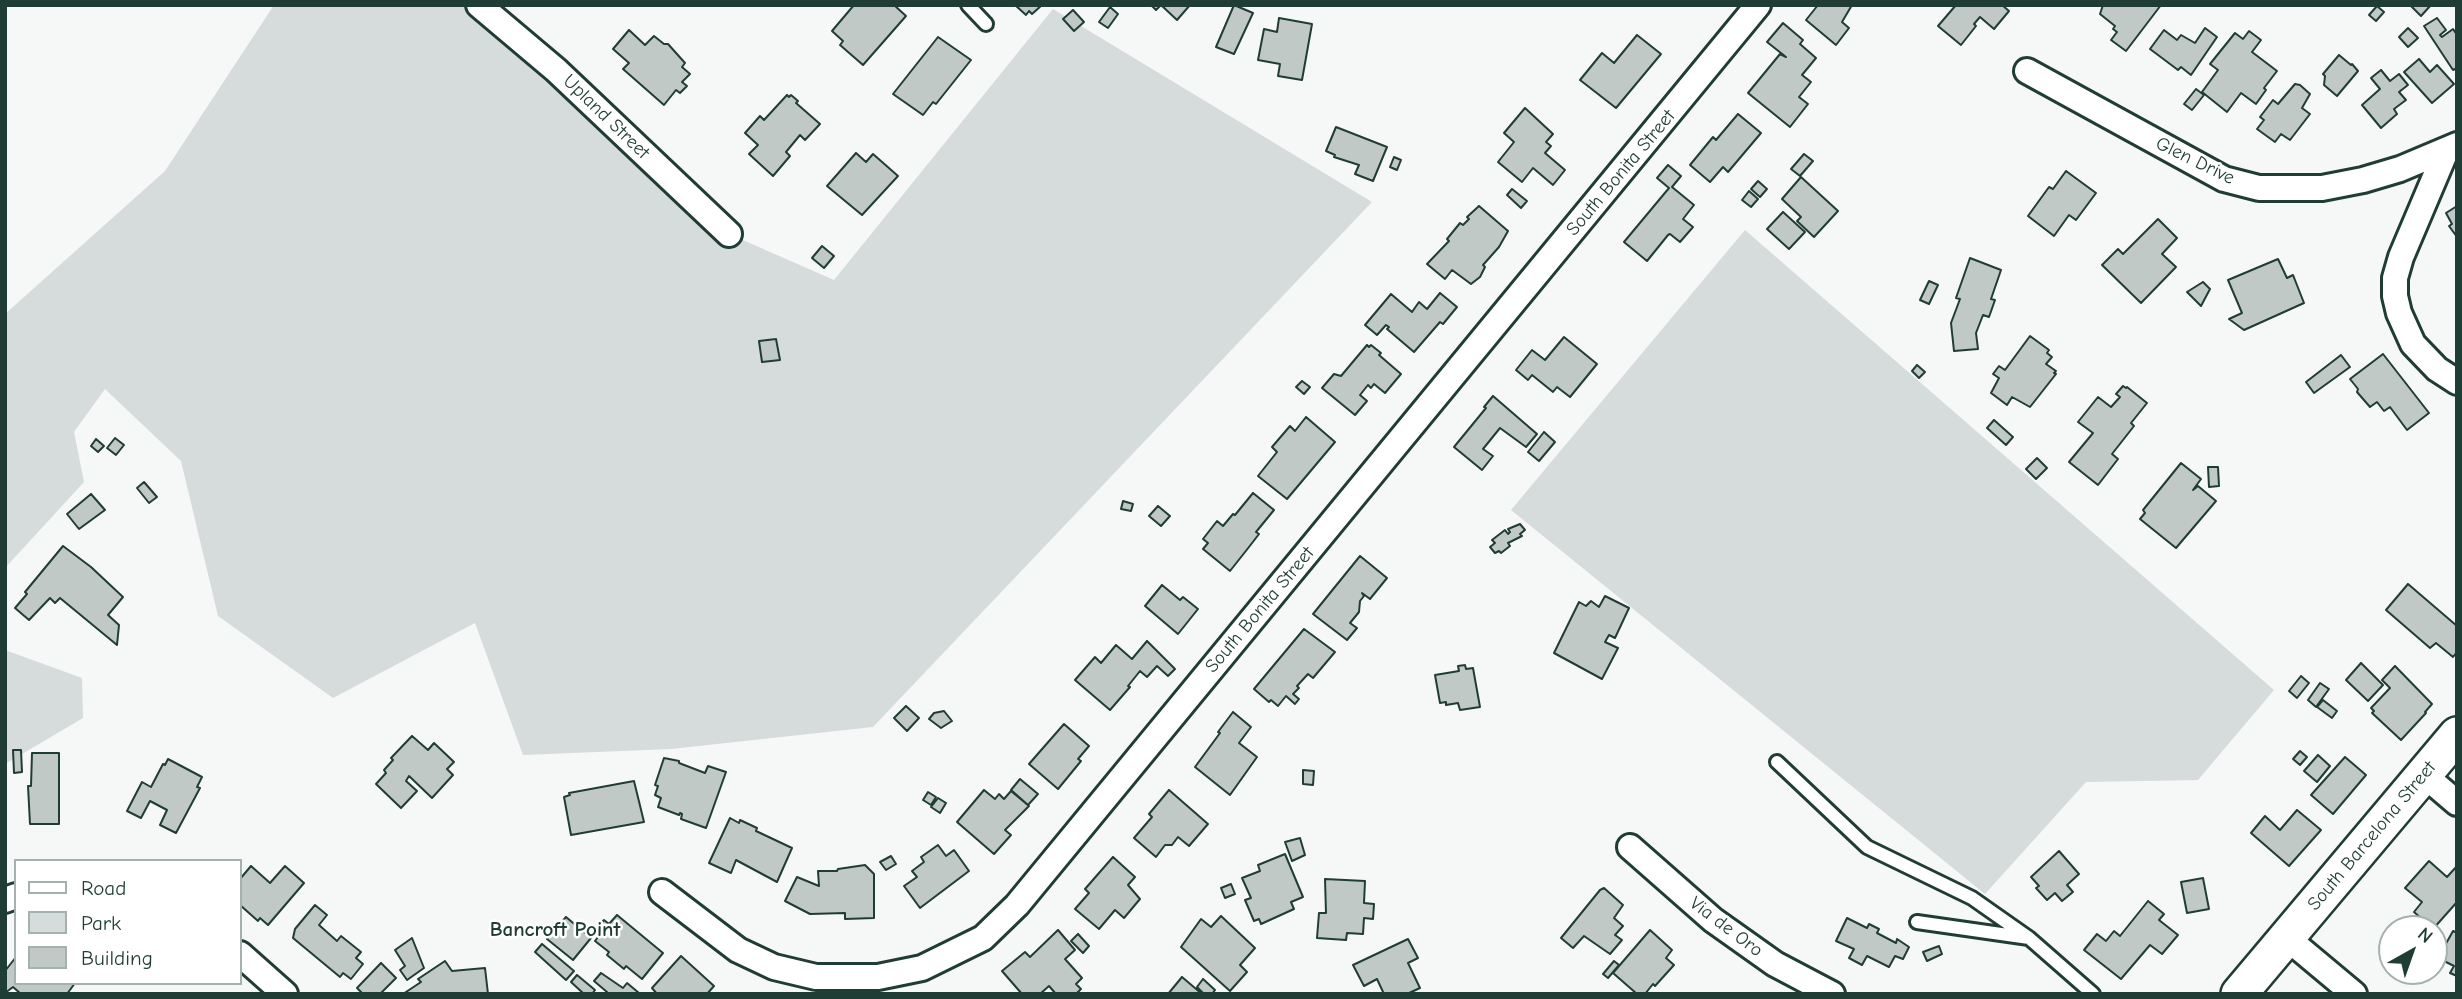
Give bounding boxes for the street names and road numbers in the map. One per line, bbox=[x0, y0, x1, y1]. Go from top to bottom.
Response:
street label: Upland Street bbox=[558, 70, 654, 164]
street label: South Bonita Street bbox=[1562, 105, 1680, 241]
street label: Glen Drive bbox=[2152, 132, 2238, 190]
street label: South Bonita Street bbox=[1201, 542, 1319, 678]
street label: South Barcelona Street bbox=[2303, 757, 2441, 915]
street label: Via de Oro bbox=[1685, 892, 1767, 962]

